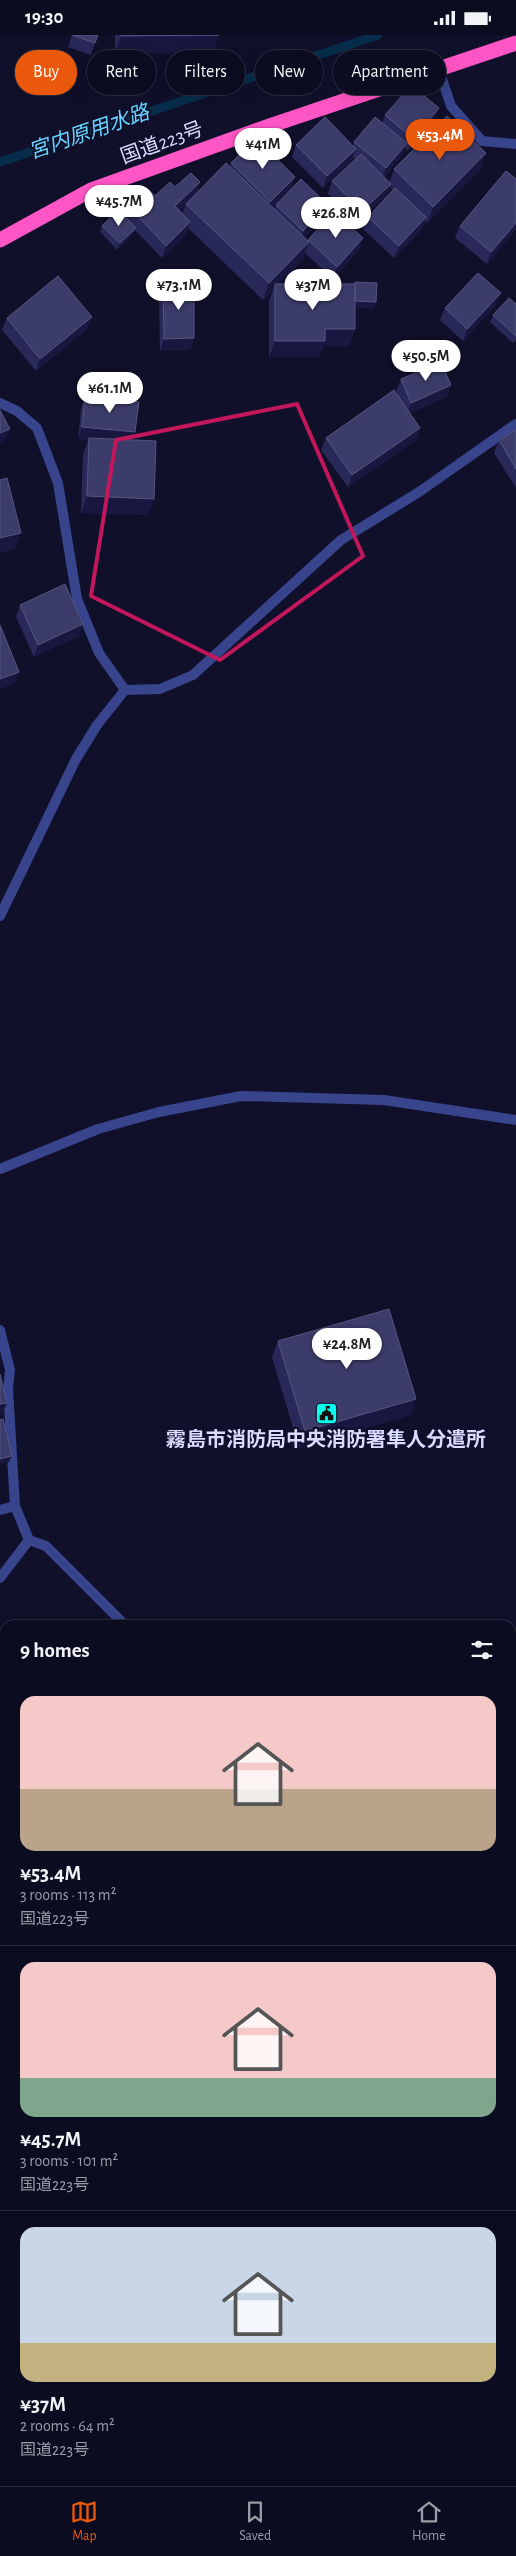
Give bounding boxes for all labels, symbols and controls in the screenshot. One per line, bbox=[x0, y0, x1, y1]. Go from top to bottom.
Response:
text: 19:30 bbox=[25, 8, 63, 27]
chip: Buy bbox=[15, 50, 77, 95]
chip: Rent bbox=[87, 50, 156, 95]
chip: Filters bbox=[166, 50, 245, 95]
chip: New bbox=[255, 50, 323, 95]
chip: Apartment bbox=[333, 50, 446, 95]
water label: 宮内原用水路 bbox=[26, 100, 154, 162]
street label: 国道223号 bbox=[118, 118, 206, 167]
pin: ¥53.4M bbox=[399, 119, 481, 161]
pin: ¥41M bbox=[233, 127, 293, 170]
text: ¥53.4M bbox=[417, 127, 463, 143]
text: ¥41M bbox=[246, 136, 280, 152]
pin: ¥45.7M bbox=[78, 185, 160, 227]
text: ¥45.7M bbox=[96, 193, 142, 209]
pin: ¥26.8M bbox=[295, 197, 377, 239]
text: ¥26.8M bbox=[312, 205, 360, 221]
pin: ¥73.1M bbox=[138, 269, 220, 311]
pin: ¥37M bbox=[283, 269, 343, 311]
text: ¥73.1M bbox=[157, 277, 201, 293]
text: ¥37M bbox=[296, 277, 330, 293]
pin: ¥50.5M bbox=[385, 339, 467, 382]
text: ¥50.5M bbox=[403, 348, 450, 364]
pin: ¥61.1M bbox=[69, 371, 151, 414]
text: ¥61.1M bbox=[88, 380, 132, 396]
pin: ¥24.8M bbox=[306, 1327, 388, 1370]
text: ¥24.8M bbox=[323, 1336, 371, 1352]
public building icon: 霧島市消防局中央消防署隼人分遣所 bbox=[314, 1402, 338, 1426]
place label: 霧島市消防局中央消防署隼人分遣所 bbox=[166, 1428, 486, 1450]
icon: filters bbox=[468, 1636, 496, 1664]
text: 9 homes bbox=[20, 1640, 90, 1661]
icon: home bbox=[213, 1729, 303, 1819]
text: ¥53.4M bbox=[20, 1863, 81, 1884]
text: 3 rooms · 113 m² bbox=[20, 1887, 116, 1903]
text: 国道223号 bbox=[20, 1911, 89, 1927]
icon: home bbox=[213, 1994, 303, 2084]
text: ¥45.7M bbox=[20, 2129, 81, 2150]
text: 3 rooms · 101 m² bbox=[20, 2153, 118, 2169]
text: 国道223号 bbox=[20, 2177, 89, 2193]
icon: home bbox=[213, 2259, 303, 2349]
text: ¥37M bbox=[20, 2394, 66, 2415]
text: 2 rooms · 64 m² bbox=[20, 2418, 115, 2434]
text: 国道223号 bbox=[20, 2442, 89, 2458]
tab: Map bbox=[70, 2498, 98, 2545]
tab: Saved bbox=[239, 2498, 271, 2545]
tab: Home bbox=[412, 2498, 446, 2545]

